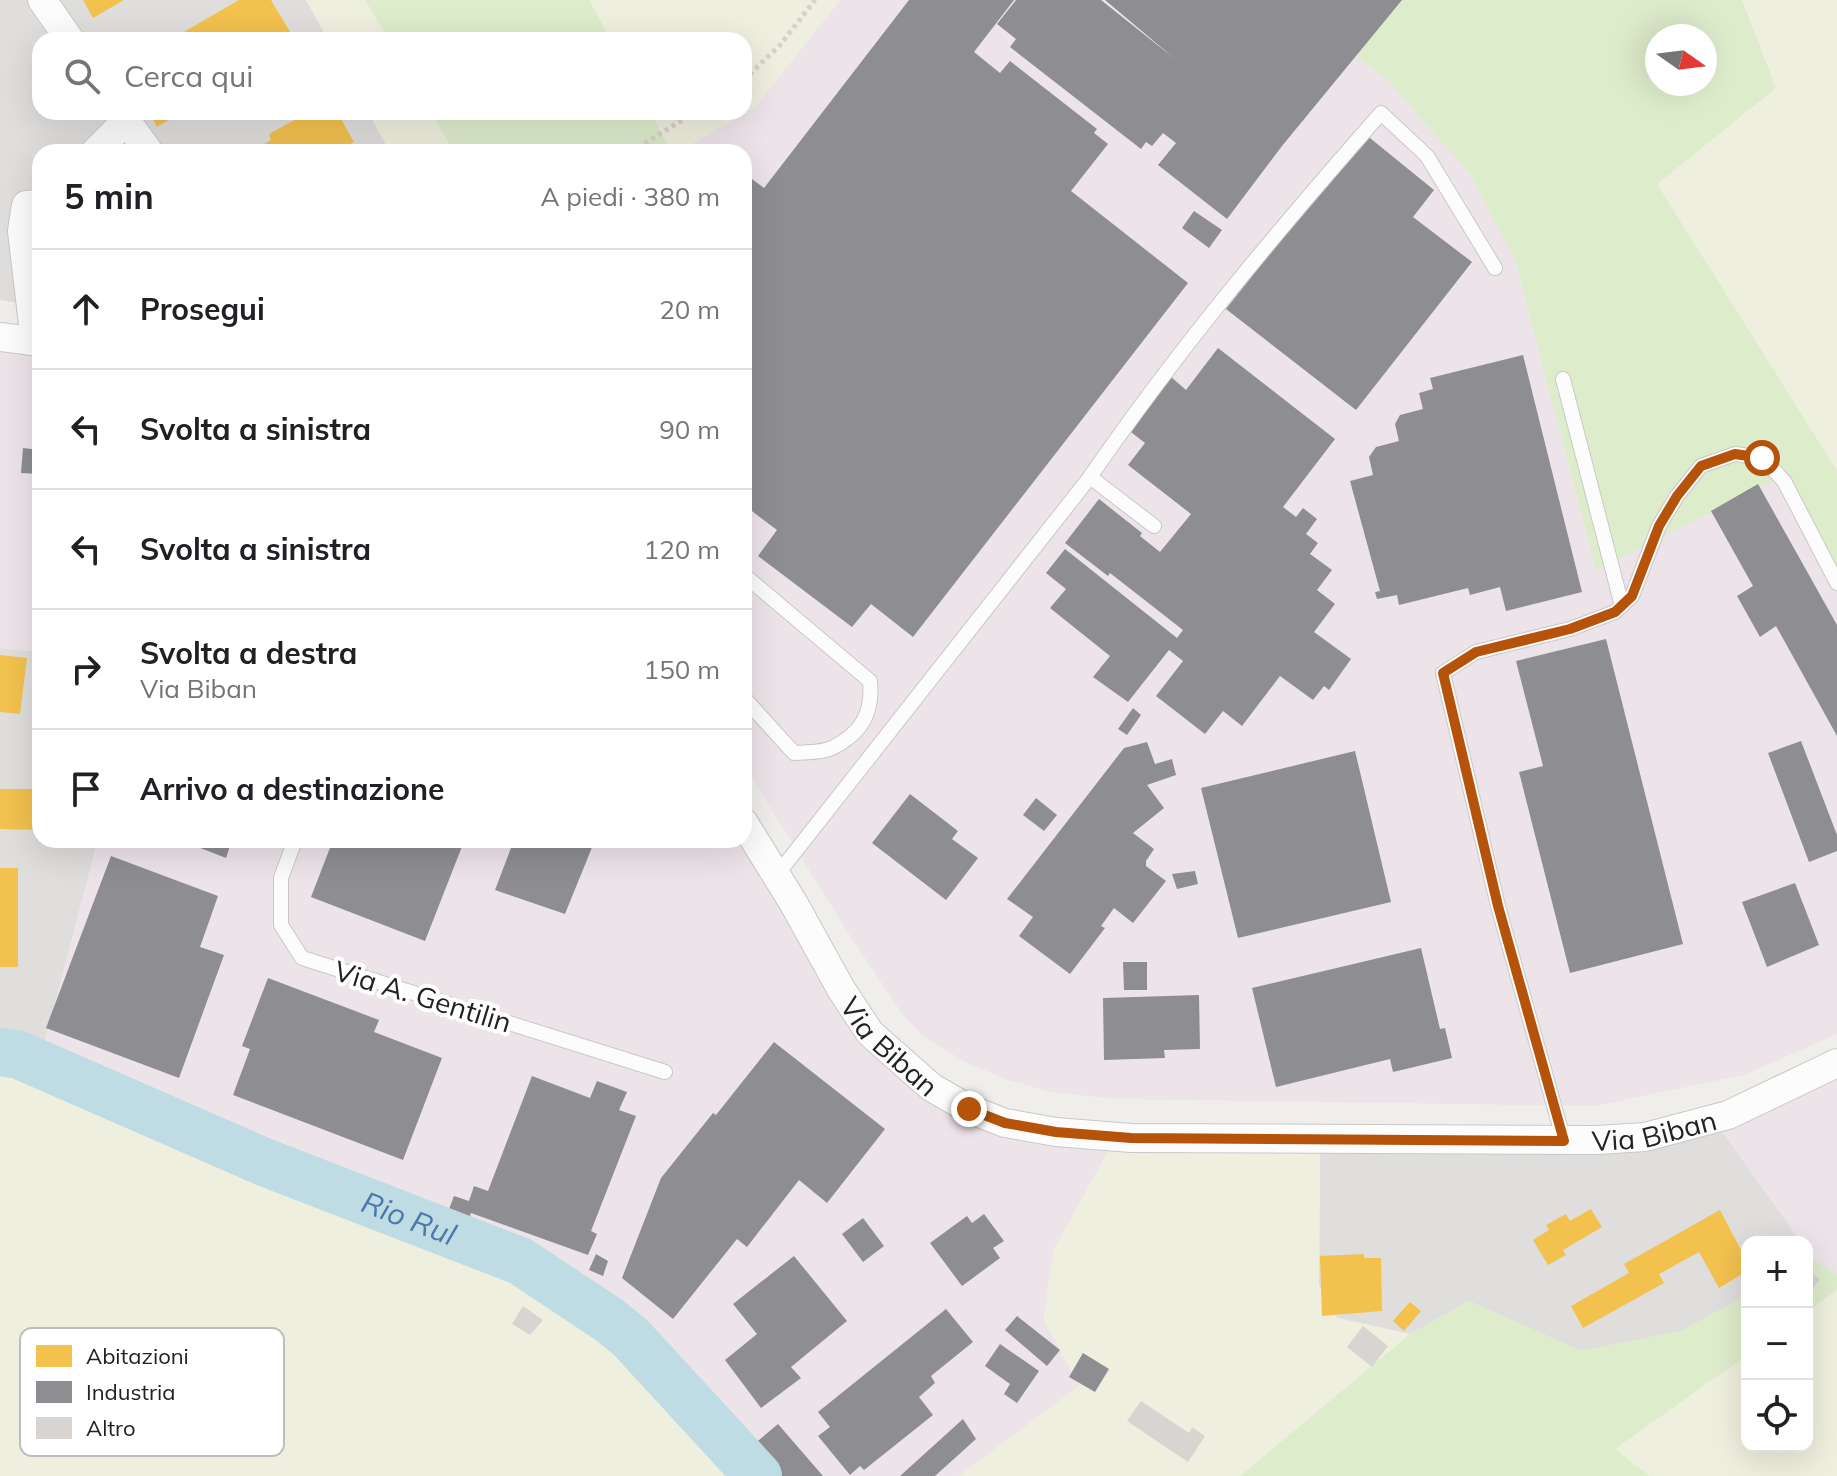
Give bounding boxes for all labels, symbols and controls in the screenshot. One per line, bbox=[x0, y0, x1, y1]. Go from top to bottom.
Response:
north arrow bbox=[1645, 24, 1717, 96]
search box bbox=[32, 32, 752, 120]
icon: search bbox=[60, 54, 104, 98]
text: Cerca qui bbox=[124, 57, 254, 95]
text: 5 min bbox=[64, 175, 154, 218]
text: A piedi · 380 m bbox=[540, 180, 720, 213]
icon: ahead bbox=[64, 287, 108, 331]
text: Prosegui bbox=[140, 290, 265, 328]
text: 20 m bbox=[659, 293, 720, 326]
icon: left bbox=[64, 407, 108, 451]
text: Svolta a sinistra bbox=[140, 410, 371, 448]
text: 90 m bbox=[659, 413, 720, 446]
route start bbox=[1744, 440, 1780, 476]
icon: left bbox=[64, 527, 108, 571]
text: Svolta a sinistra bbox=[140, 530, 371, 568]
text: 120 m bbox=[644, 533, 720, 566]
text: Svolta a destra bbox=[140, 634, 357, 672]
icon: right bbox=[64, 647, 108, 691]
text: 150 m bbox=[644, 653, 720, 686]
text: Via Biban bbox=[140, 672, 257, 705]
icon: arrive bbox=[64, 767, 108, 811]
text: Arrivo a destinazione bbox=[140, 770, 444, 808]
street label: Via A. Gentilin bbox=[330, 952, 516, 1040]
street label: Via Biban bbox=[833, 990, 946, 1103]
route end bbox=[951, 1091, 987, 1127]
street label: Via Biban bbox=[1591, 1101, 1720, 1158]
water label: Rio Rul bbox=[356, 1183, 462, 1254]
map controls bbox=[1741, 1236, 1813, 1452]
button: + bbox=[1741, 1236, 1813, 1308]
button: − bbox=[1741, 1308, 1813, 1380]
legend bbox=[20, 1328, 284, 1456]
text: Abitazioni bbox=[86, 1342, 189, 1370]
text: Industria bbox=[86, 1378, 175, 1406]
button: locate bbox=[1741, 1380, 1813, 1452]
text: Altro bbox=[86, 1414, 136, 1442]

